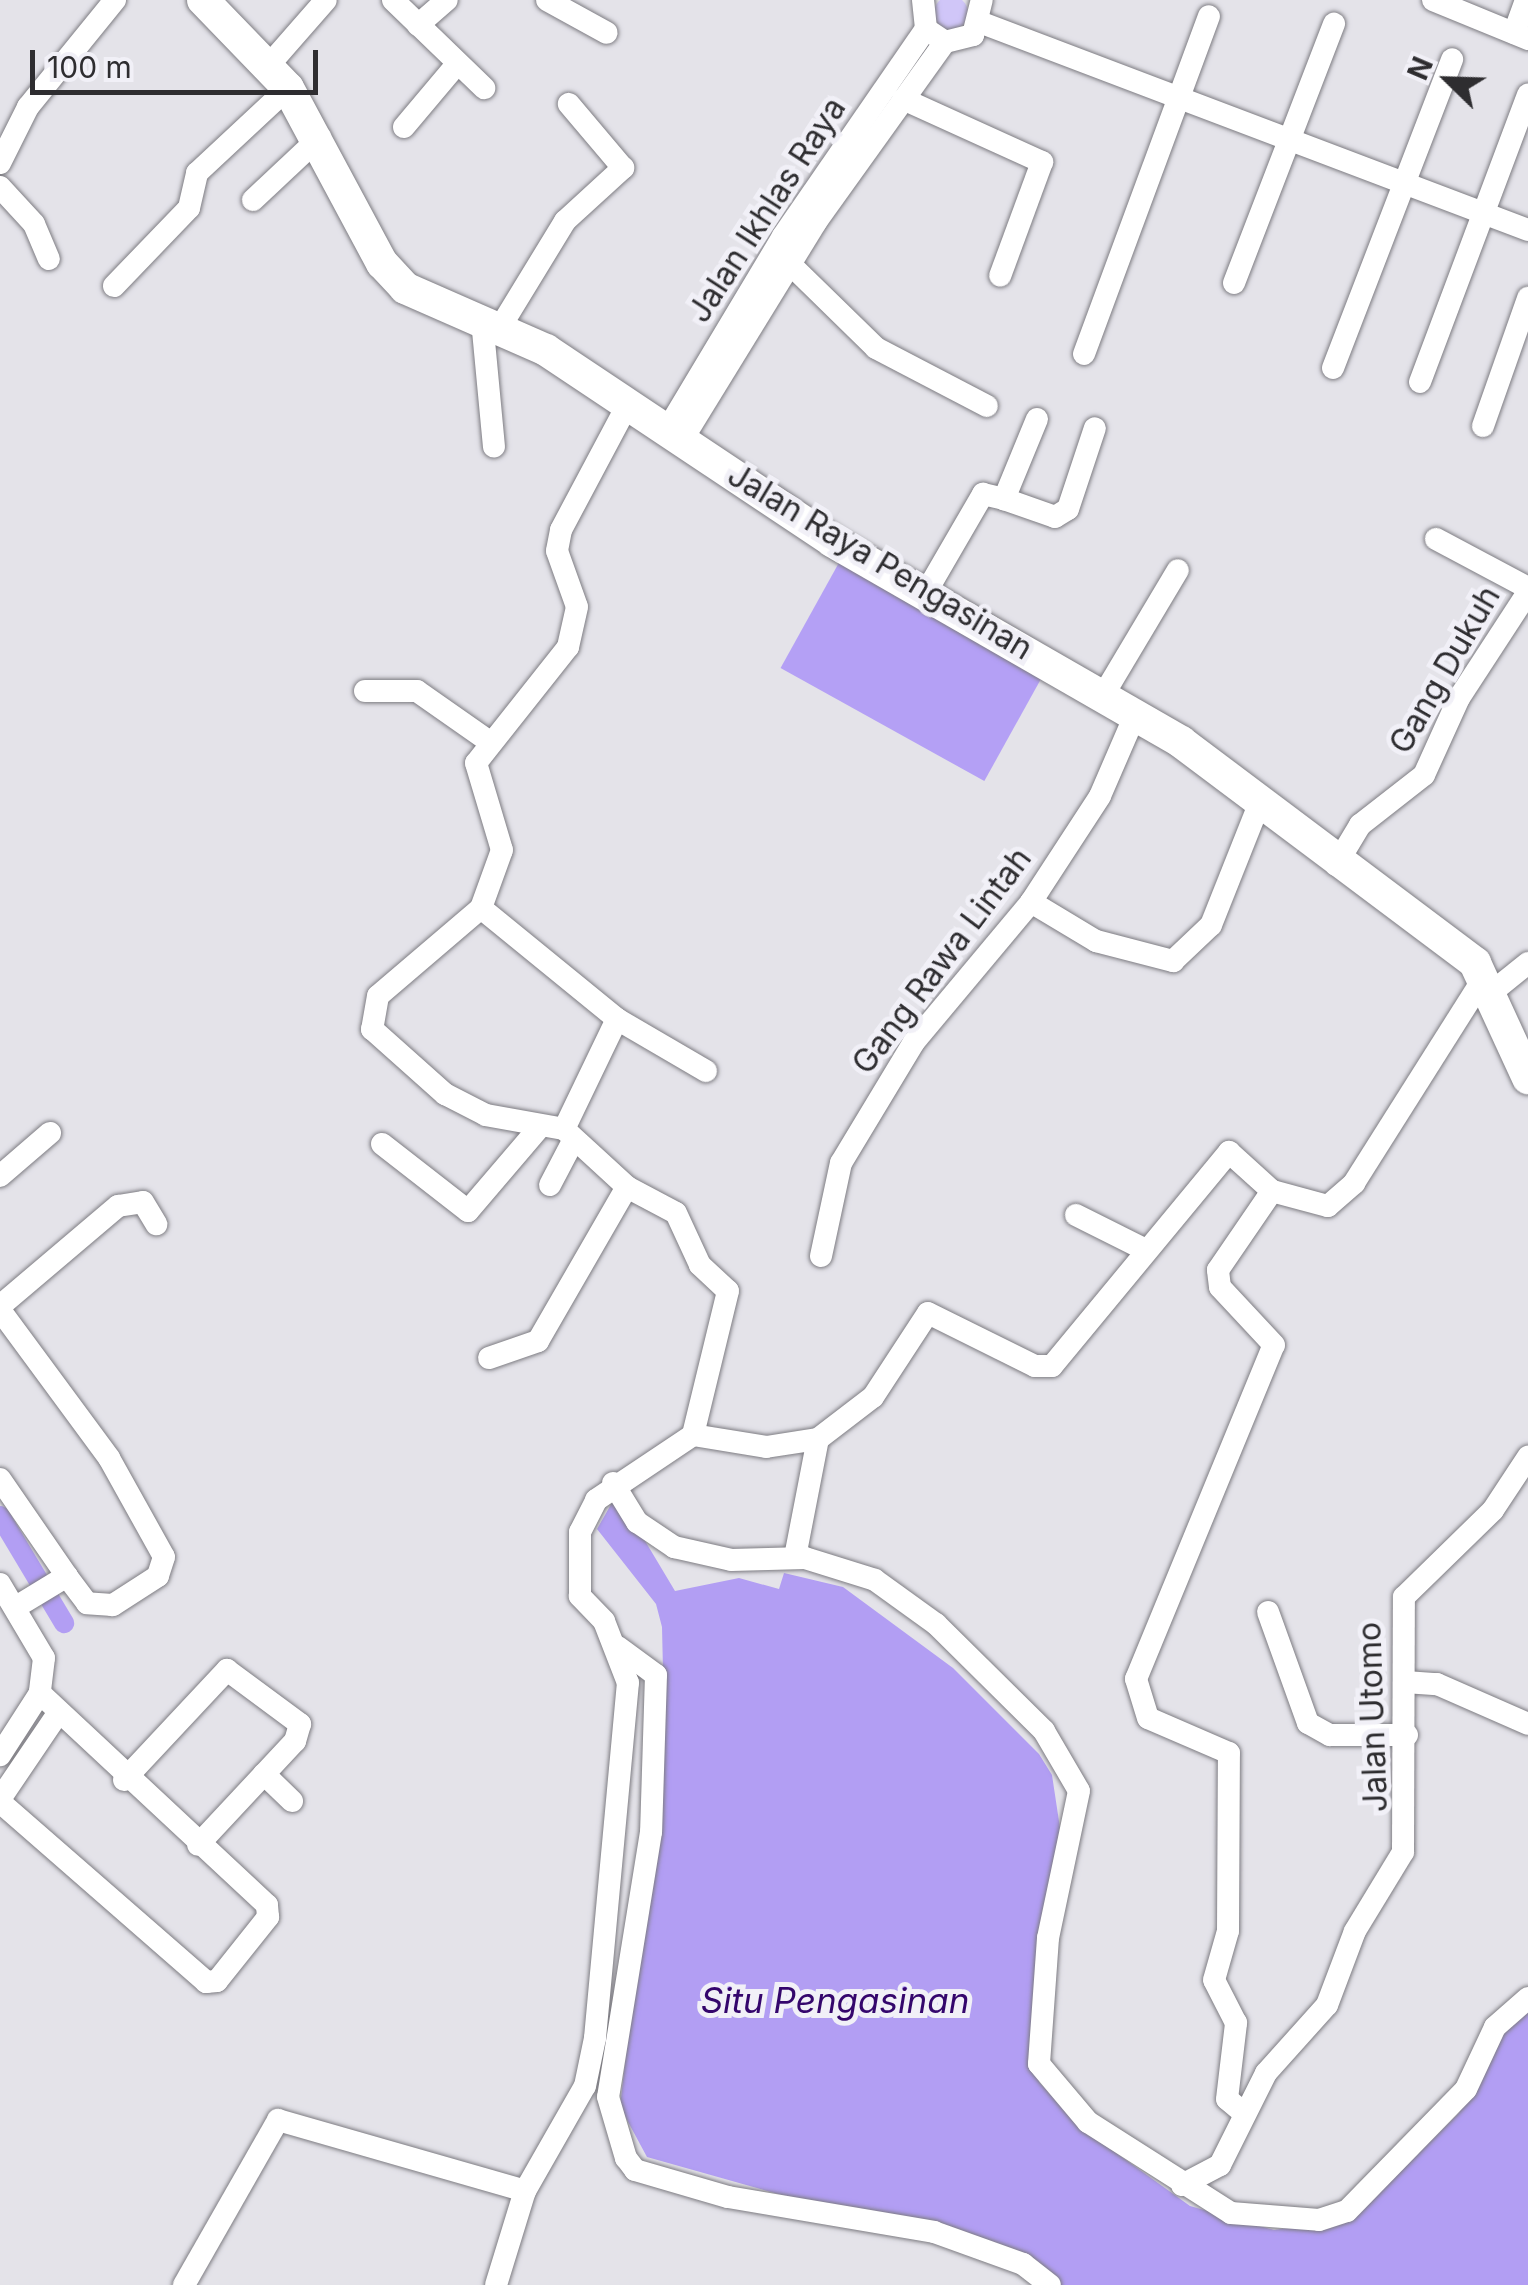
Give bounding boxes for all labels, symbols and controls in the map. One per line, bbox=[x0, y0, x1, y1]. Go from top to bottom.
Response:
scale bar bbox=[35, 30, 322, 92]
north arrow bbox=[1398, 30, 1498, 130]
text: 100 m bbox=[47, 49, 132, 85]
text: N bbox=[1401, 52, 1440, 85]
street label: Jalan Ikhlas Raya bbox=[680, 90, 854, 330]
street label: Jalan Raya Pengasinan bbox=[721, 456, 1039, 668]
street label: Gang Dukuh bbox=[1382, 580, 1508, 760]
street label: Gang Rawa Lintah bbox=[844, 840, 1040, 1082]
street label: Jalan Utomo bbox=[1350, 1621, 1396, 1813]
water label: Situ Pengasinan bbox=[701, 1979, 969, 2021]

